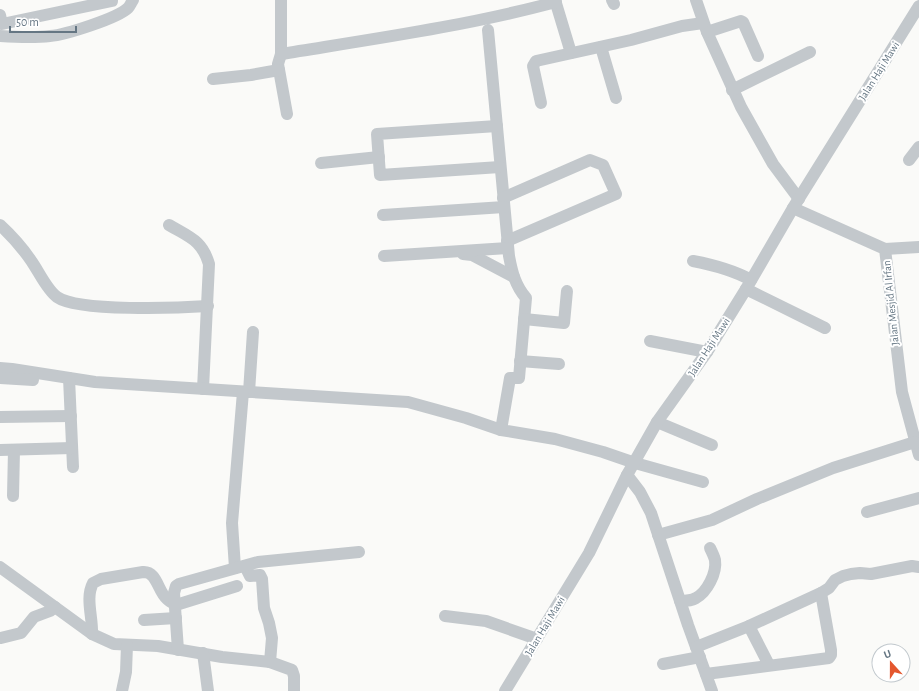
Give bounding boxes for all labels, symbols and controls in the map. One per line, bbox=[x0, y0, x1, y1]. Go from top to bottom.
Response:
scale bar bbox=[10, 8, 76, 34]
text: 50 m bbox=[16, 16, 39, 28]
street label: Jalan Haji Mawi bbox=[857, 40, 901, 102]
street label: Jalan Mesjid Al Irfan bbox=[881, 260, 901, 346]
street label: Jalan Haji Mawi bbox=[686, 316, 732, 378]
street label: Jalan Haji Mawi bbox=[523, 595, 567, 657]
north arrow bbox=[871, 643, 911, 683]
text: U bbox=[882, 648, 893, 661]

